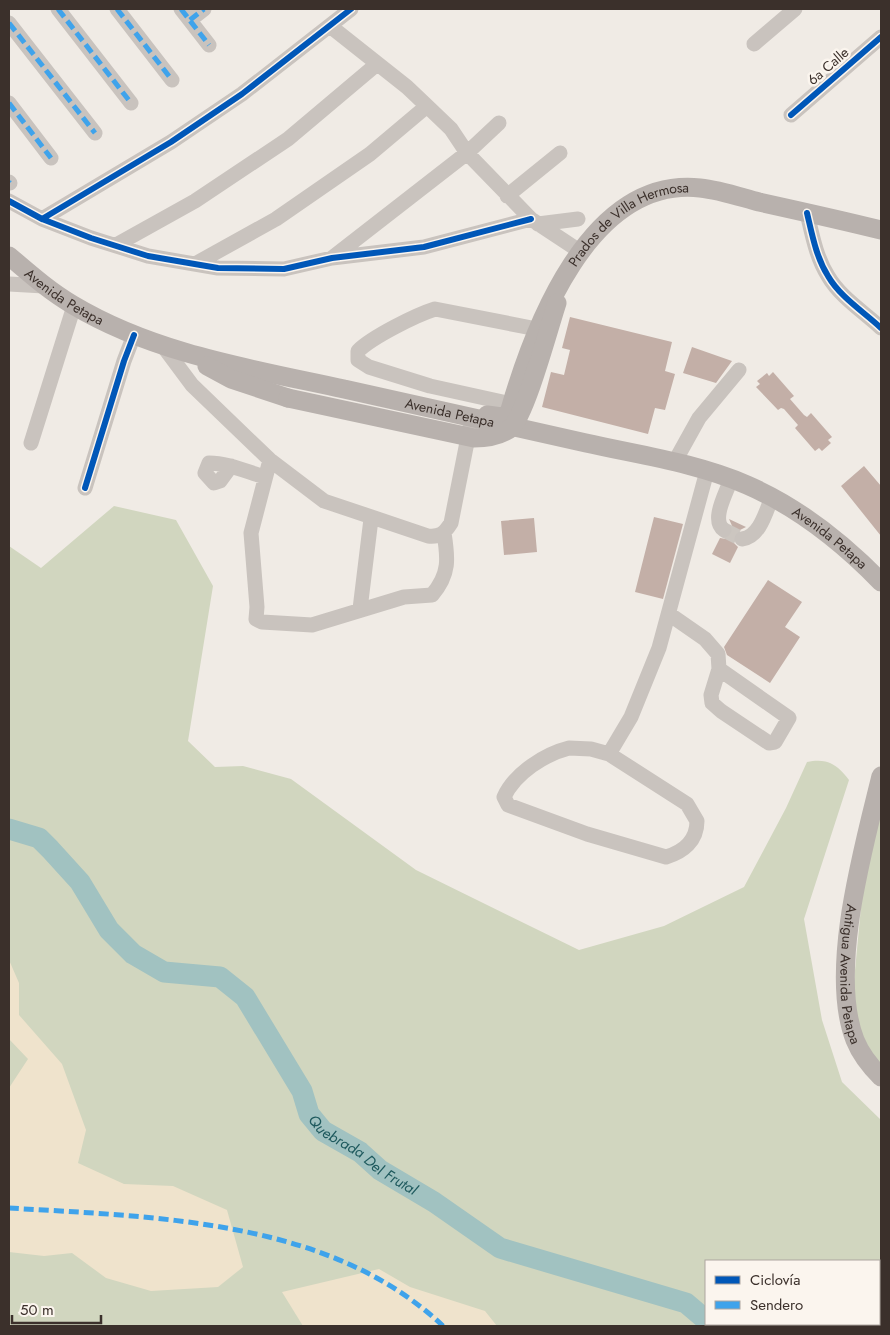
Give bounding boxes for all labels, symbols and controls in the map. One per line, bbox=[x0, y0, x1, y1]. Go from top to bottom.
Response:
street label: 6a Calle bbox=[803, 42, 853, 90]
street label: Prados de Villa Hermosa bbox=[563, 177, 689, 271]
street label: Avenida Petapa bbox=[20, 264, 107, 330]
street label: Avenida Petapa bbox=[403, 393, 496, 432]
street label: Avenida Petapa bbox=[788, 501, 872, 574]
street label: Antigua Avenida Petapa bbox=[835, 903, 866, 1047]
water label: Quebrada Del Frutal bbox=[303, 1110, 422, 1201]
legend bbox=[705, 1260, 880, 1325]
text: Ciclovía bbox=[750, 1269, 800, 1291]
scale bar bbox=[12, 1292, 101, 1324]
text: Sendero bbox=[750, 1294, 803, 1316]
text: 50 m bbox=[20, 1299, 54, 1321]

